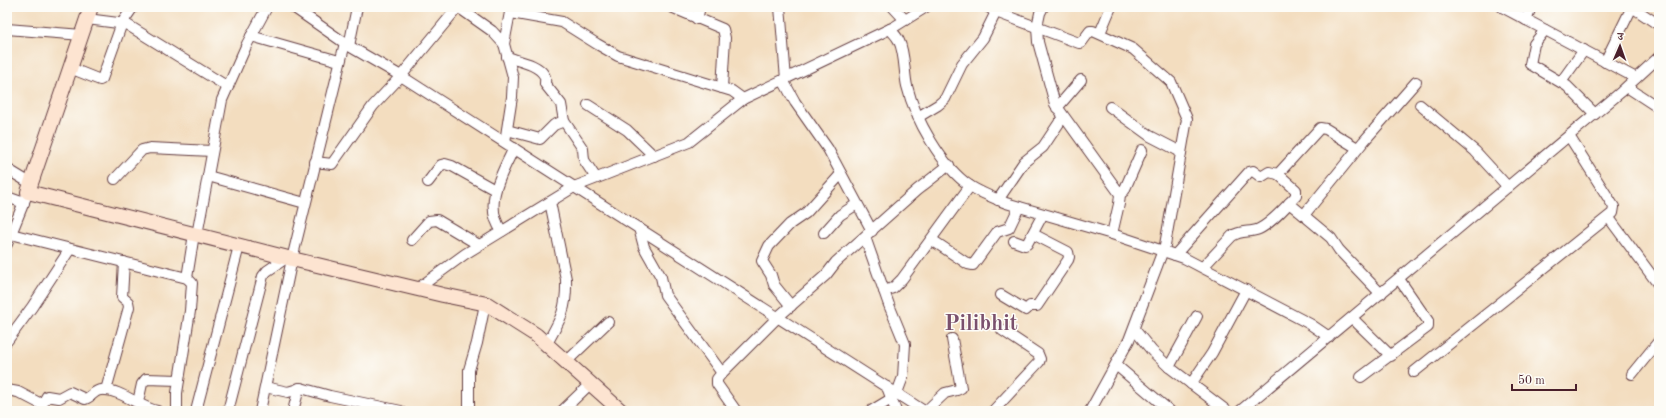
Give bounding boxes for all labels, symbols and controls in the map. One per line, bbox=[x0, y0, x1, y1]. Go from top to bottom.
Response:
north arrow bbox=[1600, 26, 1640, 66]
text: उ bbox=[1616, 32, 1625, 43]
district label: Pilibhit bbox=[944, 313, 1018, 335]
scale bar bbox=[1512, 366, 1576, 392]
text: 50 m bbox=[1518, 374, 1545, 387]

